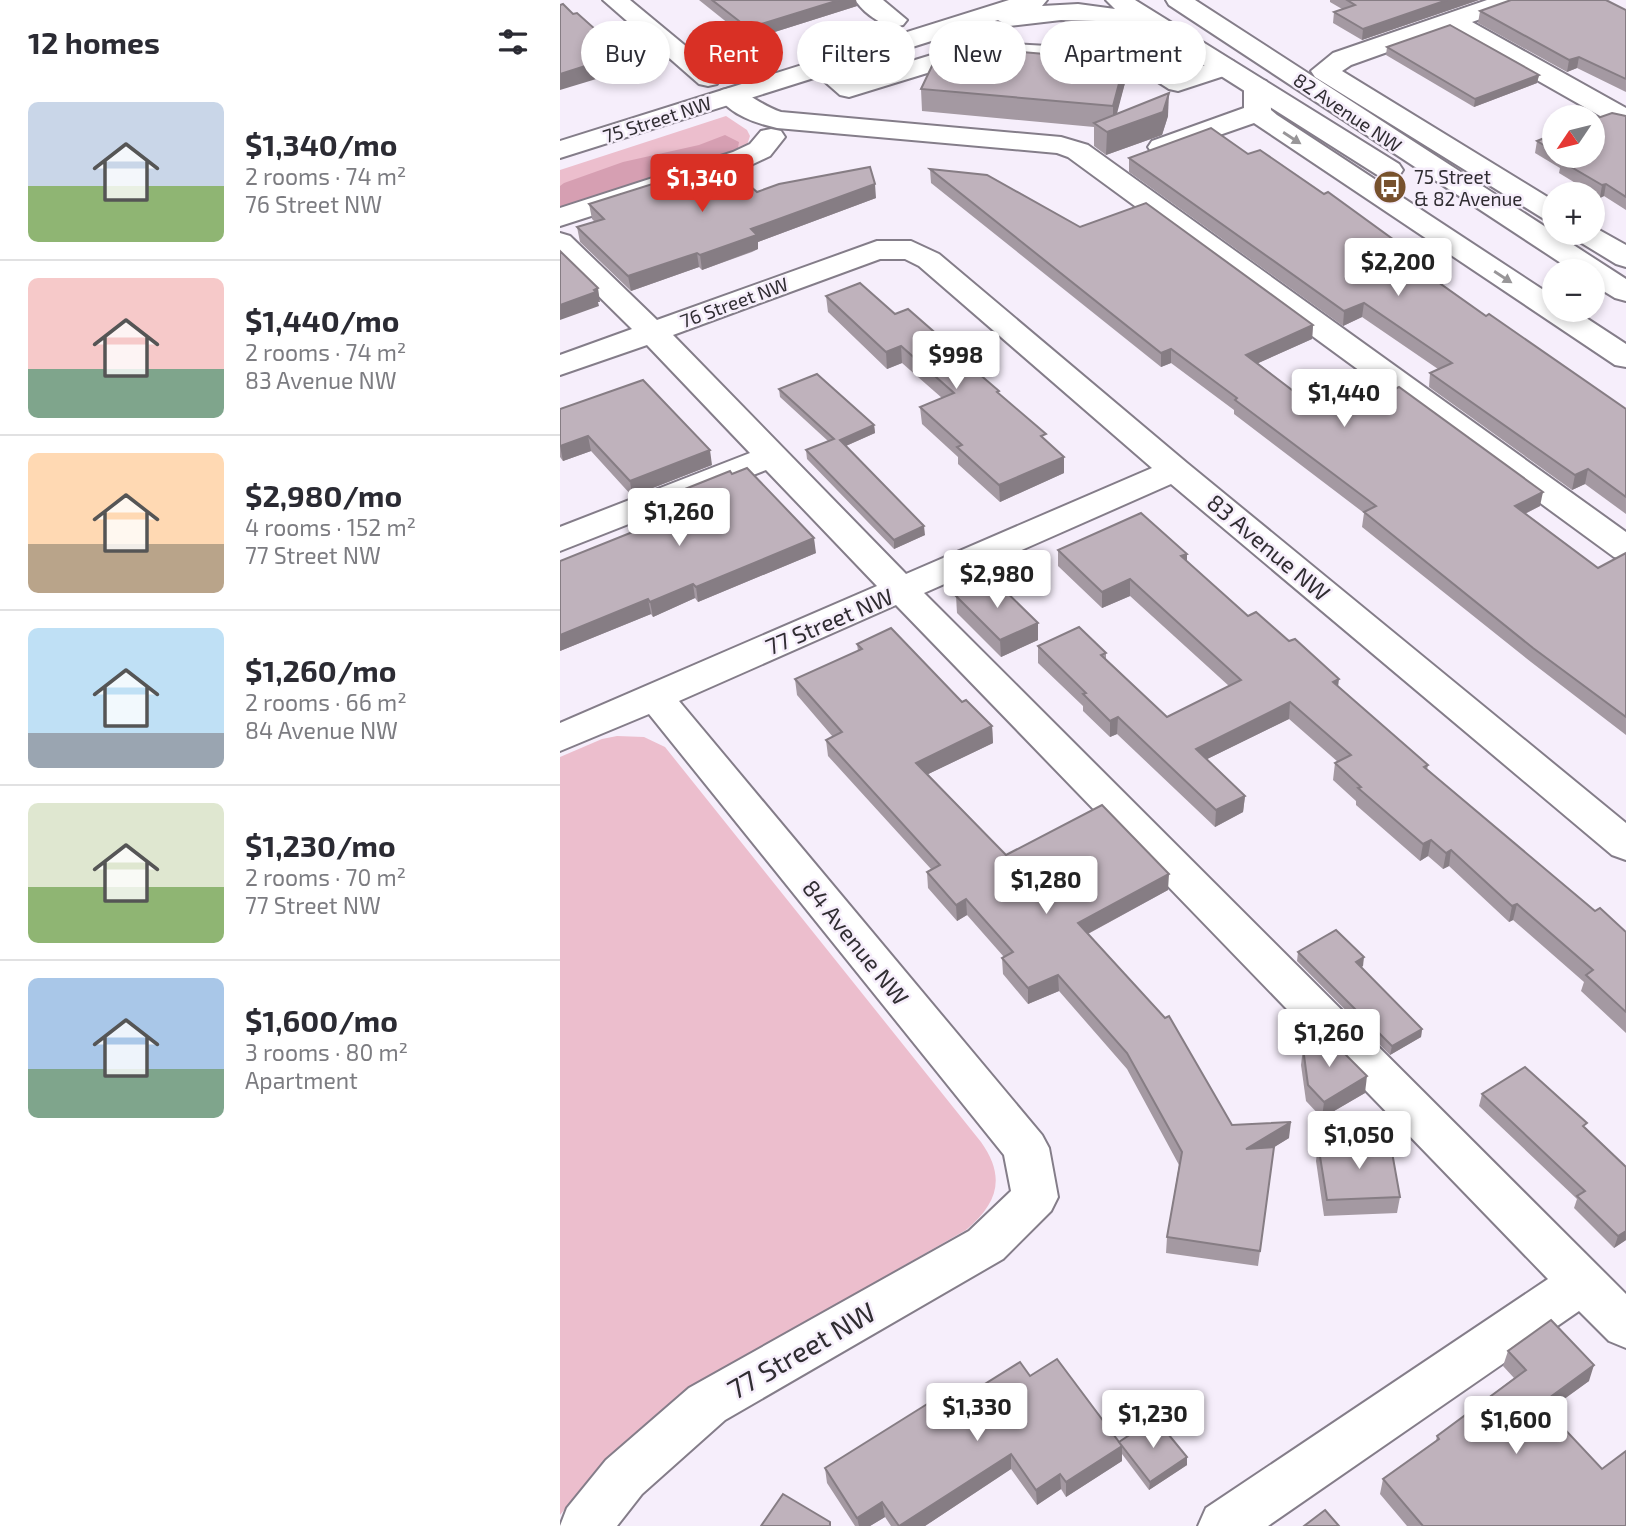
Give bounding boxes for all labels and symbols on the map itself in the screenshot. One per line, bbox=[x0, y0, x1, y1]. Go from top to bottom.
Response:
street label: 82 Avenue NW bbox=[1290, 67, 1406, 157]
street label: 75 Street NW bbox=[600, 91, 714, 147]
north arrow bbox=[1542, 105, 1605, 168]
one-way arrow bbox=[1283, 132, 1302, 145]
pin: $1,340 bbox=[645, 154, 759, 214]
place label: 75 Street & 82 Avenue bbox=[1414, 165, 1523, 210]
bus stop icon: 75 Street & 82 Avenue bbox=[1371, 168, 1409, 206]
pin: $2,200 bbox=[1341, 238, 1455, 298]
one-way arrow bbox=[1494, 270, 1512, 284]
street label: 76 Street NW bbox=[677, 272, 791, 332]
pin: $998 bbox=[915, 332, 997, 391]
pin: $1,440 bbox=[1287, 370, 1401, 429]
street label: 83 Avenue NW bbox=[1202, 488, 1336, 607]
pin: $1,260 bbox=[622, 489, 736, 548]
pin: $2,980 bbox=[940, 550, 1054, 610]
street label: 77 Street NW bbox=[761, 582, 897, 660]
pin: $1,280 bbox=[989, 856, 1103, 916]
street label: 84 Avenue NW bbox=[797, 874, 915, 1010]
pin: $1,260 bbox=[1272, 1010, 1386, 1069]
pin: $1,050 bbox=[1302, 1112, 1416, 1171]
street label: 77 Street NW bbox=[721, 1294, 881, 1406]
pin: $1,330 bbox=[920, 1384, 1034, 1443]
pin: $1,230 bbox=[1096, 1390, 1210, 1450]
pin: $1,600 bbox=[1459, 1396, 1573, 1456]

